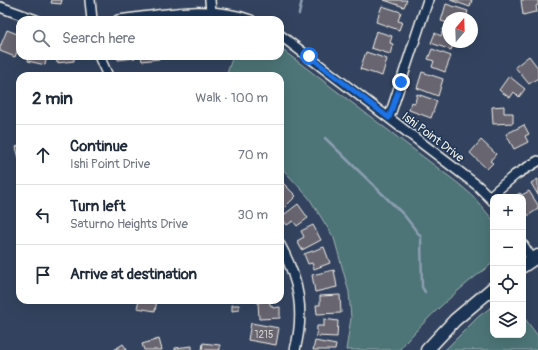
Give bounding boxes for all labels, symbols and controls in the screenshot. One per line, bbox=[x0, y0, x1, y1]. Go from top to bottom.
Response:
north arrow bbox=[442, 12, 478, 48]
search box bbox=[16, 16, 284, 60]
icon: search bbox=[30, 27, 52, 49]
text: Search here bbox=[62, 29, 135, 48]
route start bbox=[300, 47, 318, 65]
route end bbox=[392, 73, 410, 91]
text: 2 min bbox=[32, 88, 73, 109]
text: Walk · 100 m bbox=[195, 90, 268, 106]
street label: Ishi Point Drive bbox=[399, 109, 467, 166]
text: Continue bbox=[70, 137, 128, 156]
icon: ahead bbox=[32, 144, 54, 166]
text: 70 m bbox=[238, 147, 268, 163]
text: Ishi Point Drive bbox=[70, 156, 150, 172]
map controls bbox=[490, 194, 526, 338]
button: + bbox=[490, 194, 526, 230]
text: Turn left bbox=[70, 197, 126, 216]
icon: left bbox=[32, 204, 54, 226]
text: 30 m bbox=[238, 207, 268, 223]
text: Saturno Heights Drive bbox=[70, 216, 188, 232]
button: − bbox=[490, 230, 526, 266]
icon: arrive bbox=[32, 264, 54, 286]
text: Arrive at destination bbox=[70, 265, 197, 284]
button: locate bbox=[490, 266, 526, 302]
button: layers bbox=[490, 302, 526, 338]
house number: 1215 bbox=[255, 329, 273, 341]

